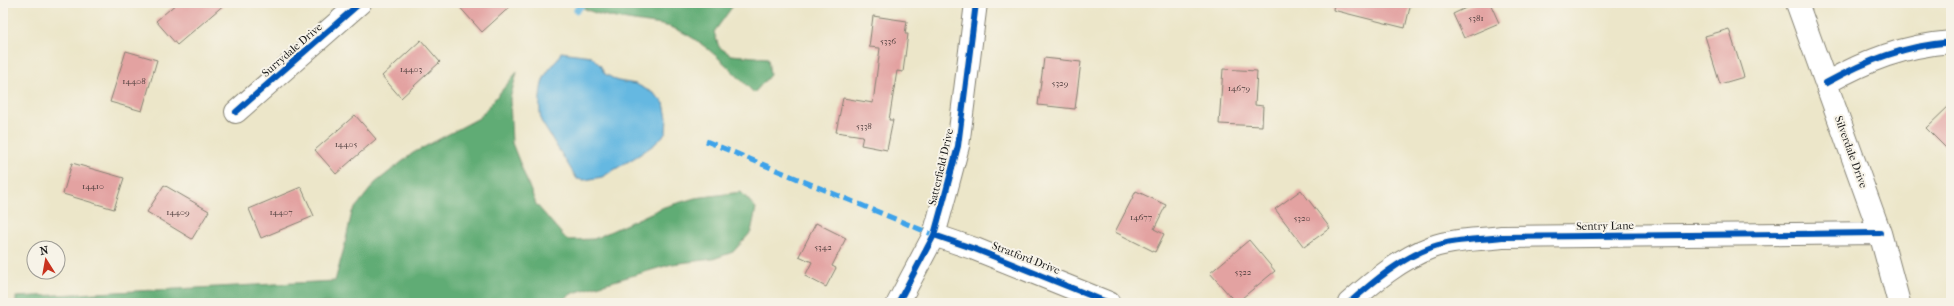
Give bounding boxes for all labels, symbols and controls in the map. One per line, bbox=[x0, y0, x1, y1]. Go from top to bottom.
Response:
house number: 5381 bbox=[1468, 13, 1484, 23]
street label: Surrydale Drive bbox=[259, 20, 325, 80]
house number: 5336 bbox=[880, 36, 896, 46]
house number: 14403 bbox=[400, 64, 423, 74]
house number: 14408 bbox=[122, 76, 146, 86]
house number: 5329 bbox=[1052, 78, 1069, 88]
house number: 14679 bbox=[1228, 83, 1250, 93]
street label: Silverdale Drive bbox=[1832, 114, 1870, 190]
house number: 5338 bbox=[856, 121, 872, 131]
street label: Satterfield Drive bbox=[926, 127, 956, 207]
house number: 14405 bbox=[335, 139, 357, 149]
house number: 14410 bbox=[82, 181, 104, 191]
house number: 14409 bbox=[166, 207, 190, 217]
house number: 14407 bbox=[269, 207, 293, 217]
house number: 14677 bbox=[1130, 212, 1153, 222]
house number: 5320 bbox=[1293, 213, 1311, 223]
street label: Sentry Lane bbox=[1576, 219, 1635, 233]
street label: Stratford Drive bbox=[990, 239, 1062, 277]
north arrow bbox=[26, 240, 66, 280]
house number: 5342 bbox=[814, 242, 832, 252]
text: N bbox=[39, 243, 50, 258]
house number: 5322 bbox=[1235, 267, 1252, 277]

